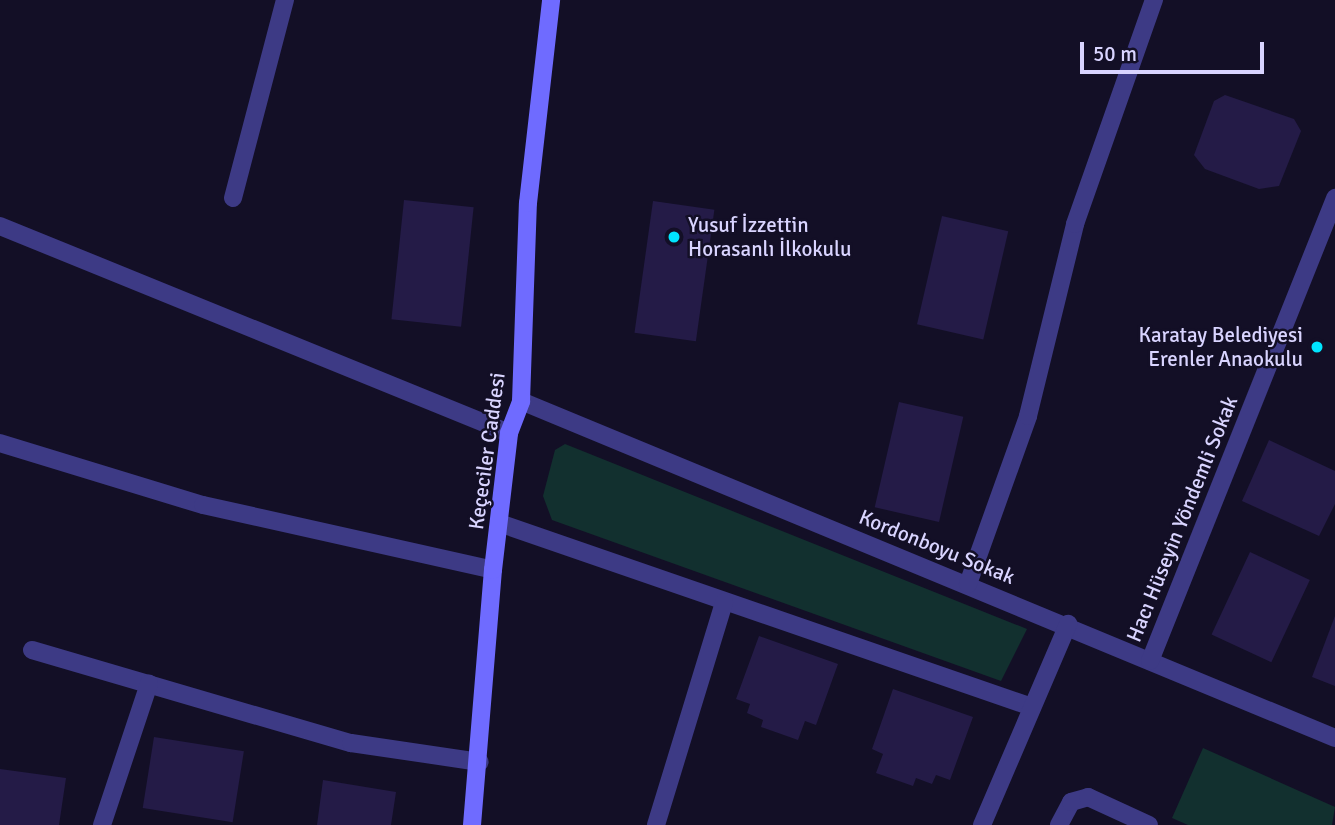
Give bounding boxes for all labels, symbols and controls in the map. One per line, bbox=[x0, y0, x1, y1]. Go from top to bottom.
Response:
scale bar bbox=[1083, 28, 1267, 72]
text: 50 m bbox=[1093, 41, 1137, 67]
place label: Yusuf İzzettin Horasanlı İlkokulu bbox=[688, 212, 851, 262]
marker: Yusuf İzzettin Horasanlı İlkokulu bbox=[666, 229, 682, 245]
place label: Karatay Belediyesi Erenler Anaokulu bbox=[1138, 322, 1303, 372]
marker: Karatay Belediyesi Erenler Anaokulu bbox=[1309, 339, 1325, 355]
street label: Keçeciler Caddesi bbox=[464, 371, 510, 531]
street label: Hacı Hüseyin Yöndemli Sokak bbox=[1121, 392, 1243, 646]
street label: Kordonboyu Sokak bbox=[855, 504, 1019, 590]

